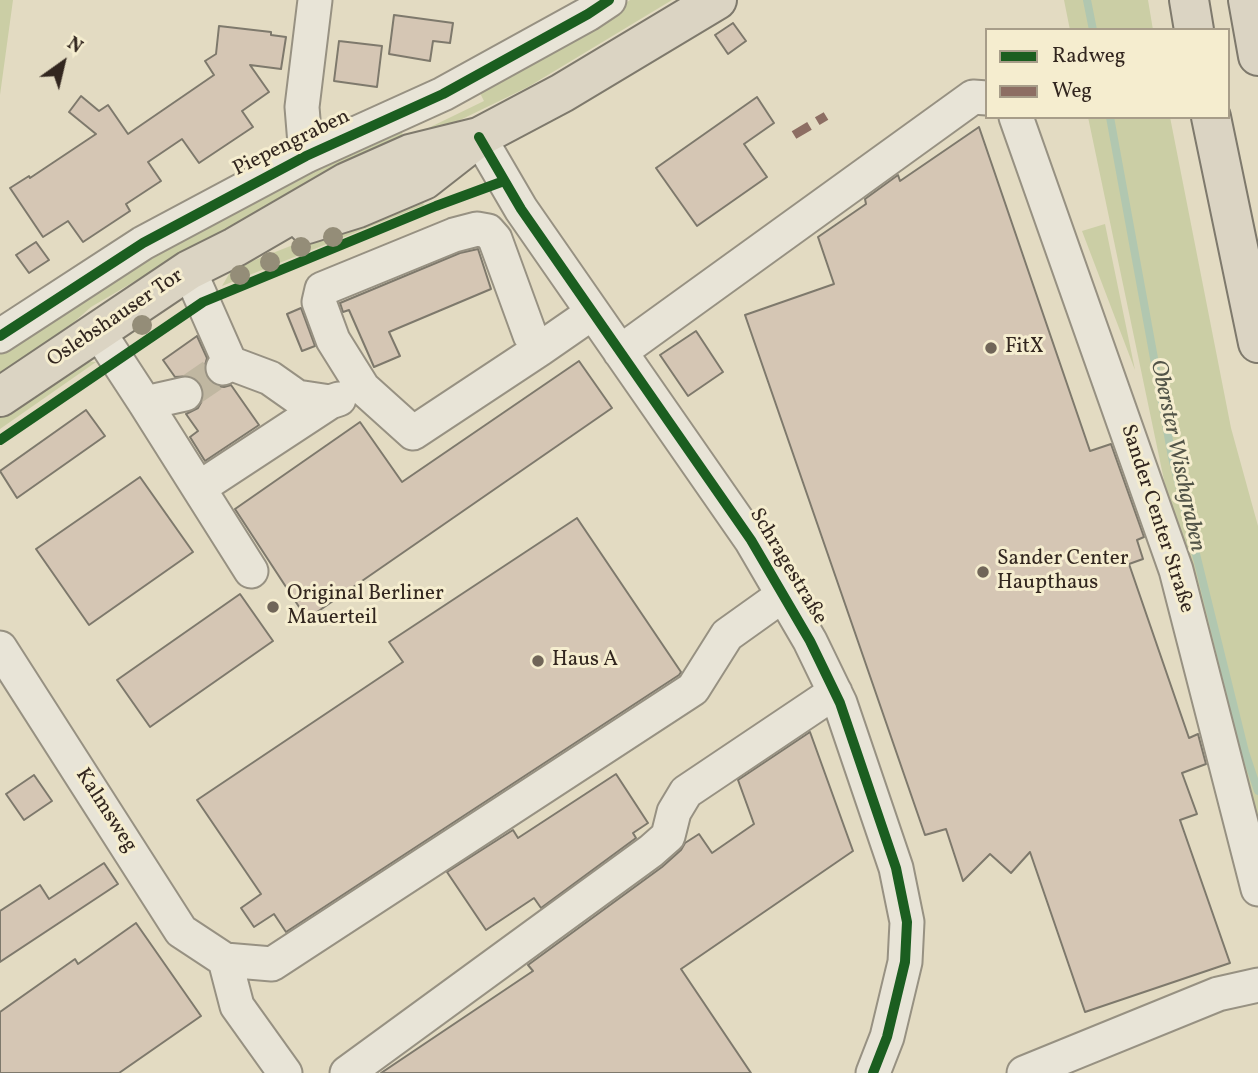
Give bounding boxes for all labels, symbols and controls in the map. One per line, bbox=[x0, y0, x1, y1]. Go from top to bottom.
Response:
north arrow bbox=[28, 28, 98, 98]
legend bbox=[985, 28, 1230, 119]
text: N bbox=[62, 31, 88, 60]
text: Radweg bbox=[1052, 42, 1125, 71]
text: Weg bbox=[1052, 77, 1092, 106]
street label: Piepengraben bbox=[229, 105, 355, 183]
street label: Oslebshauser Tor bbox=[43, 264, 189, 374]
place label: FitX bbox=[1005, 335, 1044, 361]
marker: FitX bbox=[983, 340, 999, 356]
water label: Oberster Wischgraben bbox=[1142, 358, 1210, 554]
street label: Sander Center Straße bbox=[1114, 422, 1198, 616]
street label: Schragestraße bbox=[742, 504, 832, 630]
place label: Sander Center Haupthaus bbox=[997, 547, 1129, 597]
marker: Sander Center Haupthaus bbox=[975, 564, 991, 580]
place label: Original Berliner Mauerteil bbox=[287, 582, 444, 632]
marker: Original Berliner Mauerteil bbox=[265, 599, 281, 615]
place label: Haus A bbox=[552, 648, 618, 674]
marker: Haus A bbox=[530, 653, 546, 669]
street label: Kalmsweg bbox=[69, 764, 141, 858]

